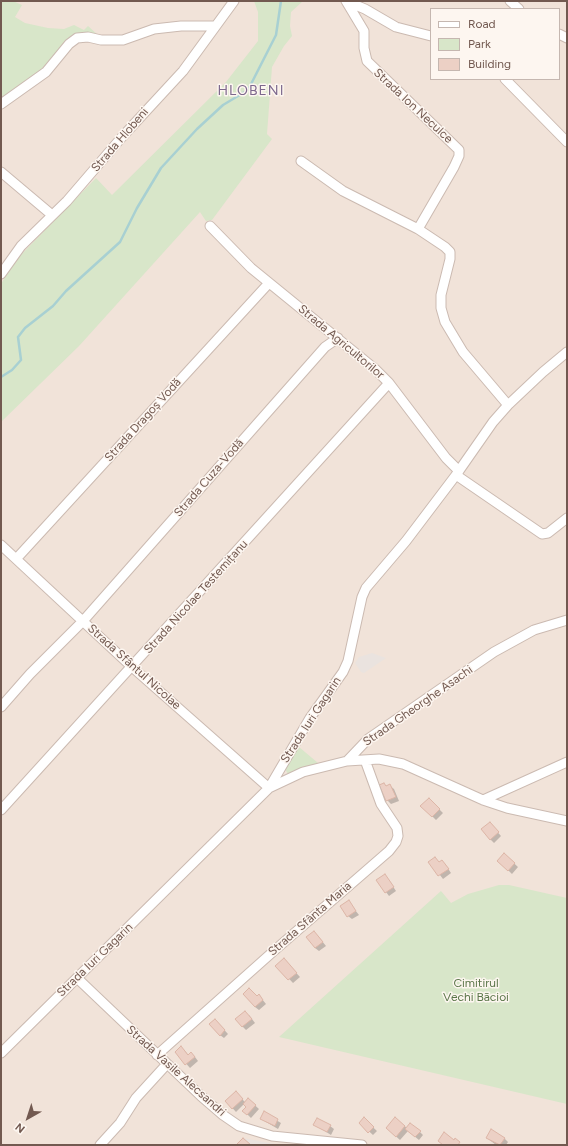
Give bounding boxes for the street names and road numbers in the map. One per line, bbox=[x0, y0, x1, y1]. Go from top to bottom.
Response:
street label: Strada Ion Neculce bbox=[371, 66, 455, 146]
street label: Strada Hlobeni bbox=[88, 105, 152, 175]
street label: Strada Agricultorilor bbox=[295, 302, 387, 382]
street label: Strada Dragoș Vodă bbox=[102, 375, 184, 465]
street label: Strada Cuza-Vodă bbox=[171, 436, 247, 520]
street label: Strada Nicolae Testemițanu bbox=[141, 537, 251, 657]
street label: Strada Sfântul Nicolae bbox=[84, 621, 184, 713]
street label: Strada Gheorghe Asachi bbox=[360, 663, 476, 749]
street label: Strada Iuri Gagarin bbox=[278, 674, 344, 766]
street label: Strada Sfânta Maria bbox=[265, 879, 355, 959]
street label: Strada Iuri Gagarin bbox=[54, 920, 136, 1000]
street label: Strada Vasile Alecsandri bbox=[123, 1023, 229, 1119]

